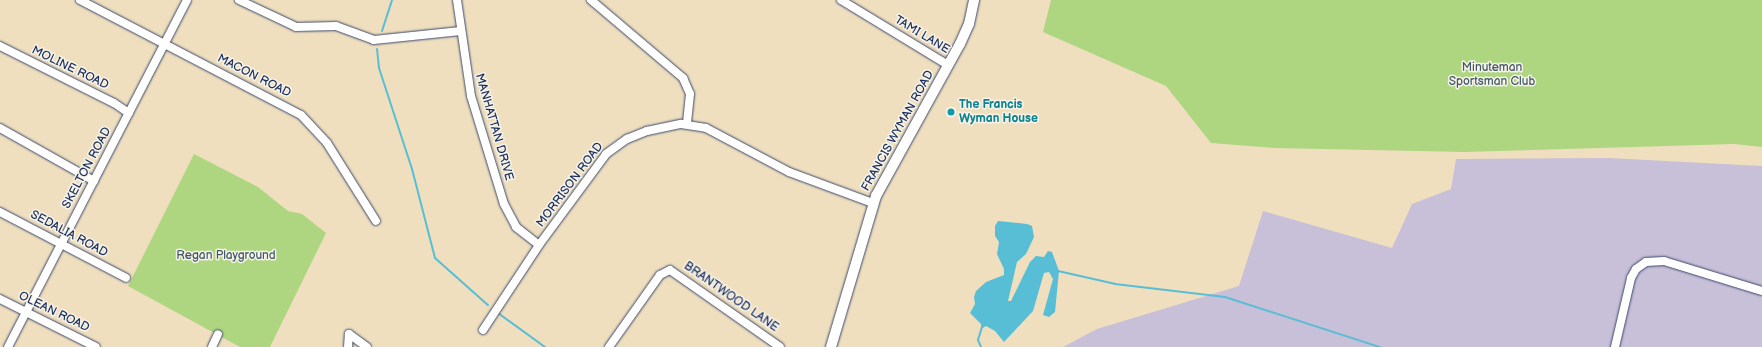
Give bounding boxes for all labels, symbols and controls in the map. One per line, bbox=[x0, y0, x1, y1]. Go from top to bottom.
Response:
street label: TAMI LANE bbox=[892, 13, 952, 57]
street label: MOLINE ROAD bbox=[29, 43, 111, 93]
street label: MACON ROAD bbox=[215, 51, 293, 101]
park label: Minuteman Sportsman Club bbox=[1449, 61, 1535, 89]
street label: FRANCIS WYMAN ROAD bbox=[859, 68, 937, 194]
street label: MANHATTAN DRIVE bbox=[472, 72, 516, 182]
place label: The Francis Wyman House bbox=[959, 98, 1038, 126]
marker: The Francis Wyman House bbox=[946, 107, 956, 117]
street label: SKELTON ROAD bbox=[60, 125, 114, 211]
street label: MORRISON ROAD bbox=[533, 140, 607, 230]
street label: SEDALIA ROAD bbox=[28, 208, 110, 260]
park label: Regan Playground bbox=[176, 249, 276, 263]
street label: BRANTWOOD LANE bbox=[681, 259, 781, 335]
street label: OLEAN ROAD bbox=[16, 289, 92, 335]

